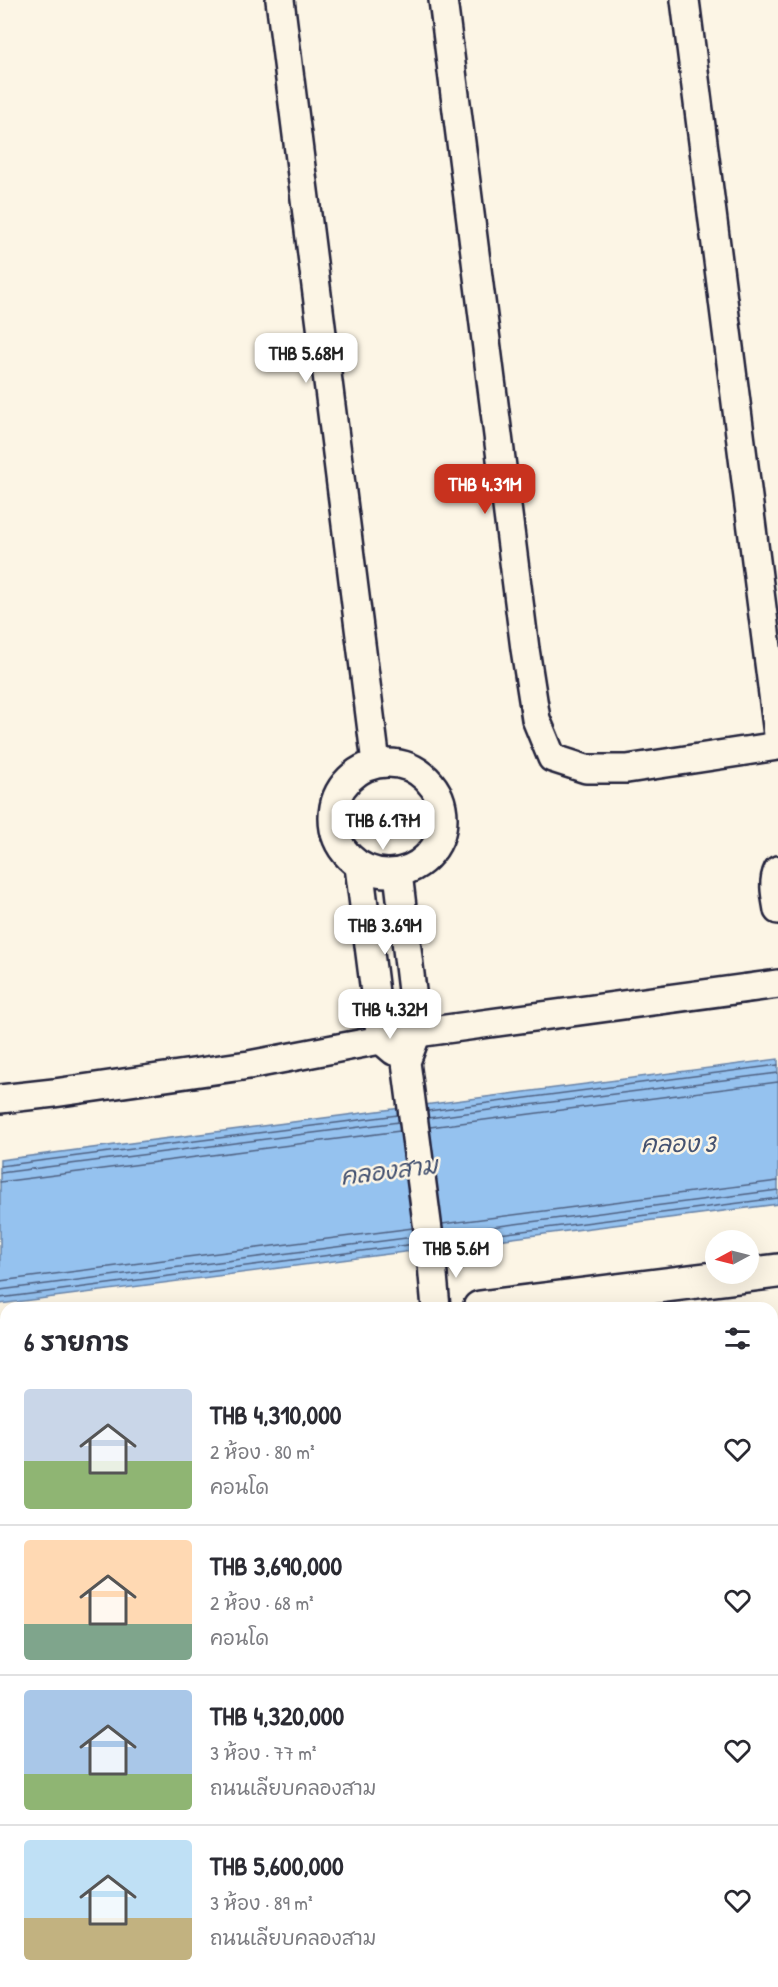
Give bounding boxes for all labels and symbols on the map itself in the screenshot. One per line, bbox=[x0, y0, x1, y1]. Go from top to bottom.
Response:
pin: THB 5.68M bbox=[237, 333, 375, 384]
pin: THB 4.31M bbox=[416, 464, 554, 515]
pin: THB 6.17M bbox=[314, 800, 452, 851]
pin: THB 3.69M bbox=[316, 905, 454, 956]
pin: THB 4.32M bbox=[321, 989, 459, 1040]
water label: คลอง 3 bbox=[641, 1127, 717, 1159]
water label: คลองสาม bbox=[338, 1148, 441, 1192]
pin: THB 5.6M bbox=[394, 1228, 518, 1279]
north arrow bbox=[705, 1230, 759, 1284]

